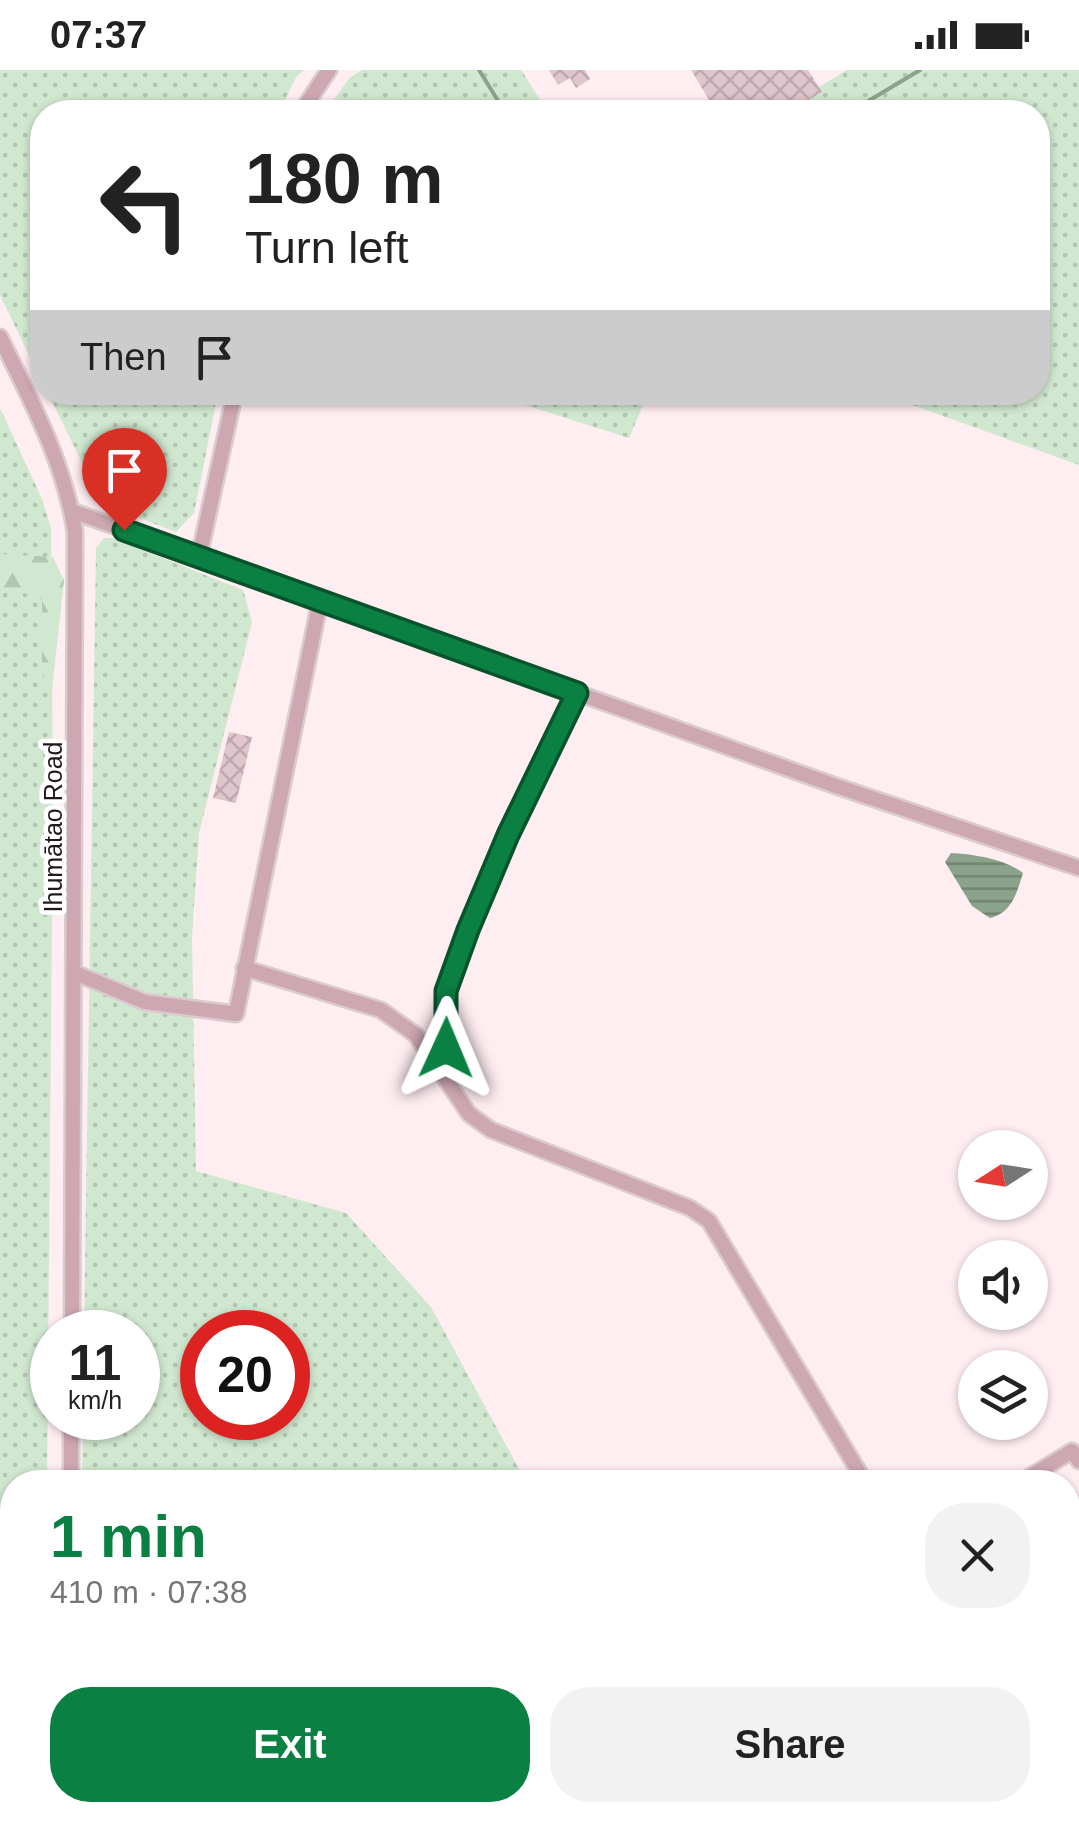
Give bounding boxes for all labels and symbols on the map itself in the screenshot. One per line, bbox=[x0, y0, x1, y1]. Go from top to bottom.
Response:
pin bbox=[82, 428, 167, 531]
street label: Ihumātao Road bbox=[39, 742, 67, 912]
position arrow bbox=[394, 996, 498, 1100]
north arrow bbox=[958, 1130, 1048, 1220]
speed limit sign: 20 bbox=[180, 1310, 310, 1440]

